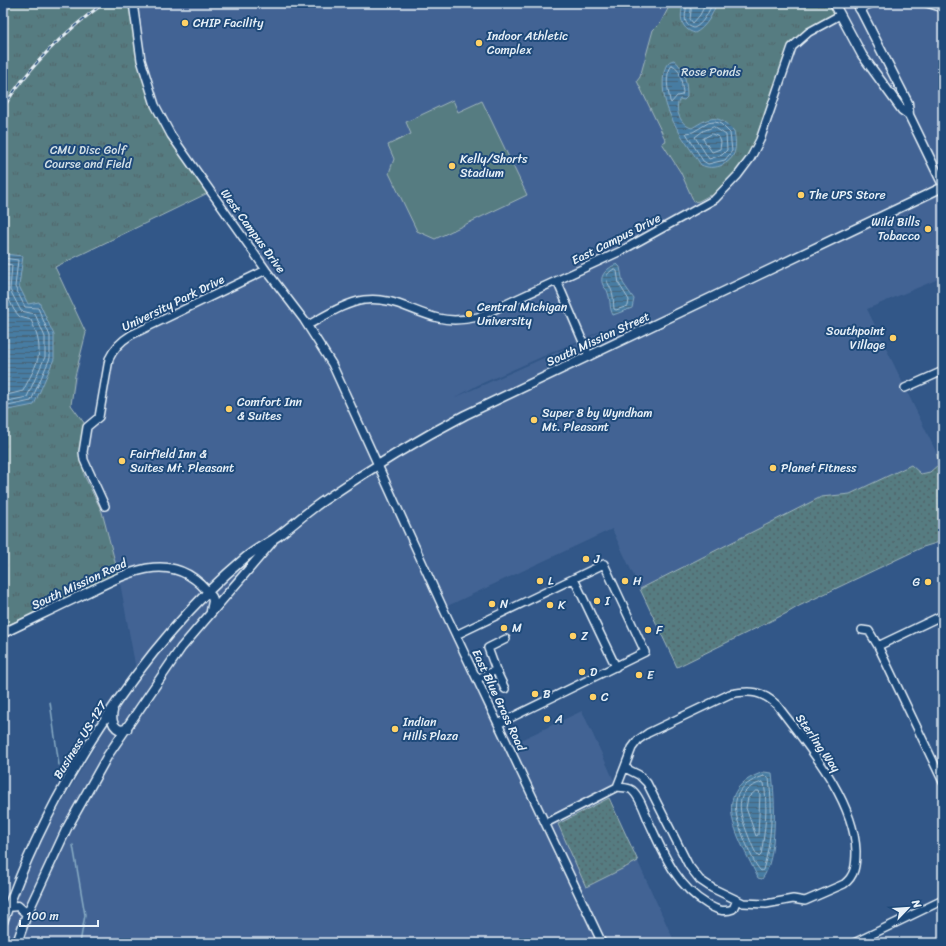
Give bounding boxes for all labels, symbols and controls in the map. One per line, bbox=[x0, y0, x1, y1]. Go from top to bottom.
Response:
place label: CHIP Facility bbox=[193, 12, 264, 34]
marker: CHIP Facility bbox=[180, 18, 190, 28]
place label: Indoor Athletic Complex bbox=[486, 25, 568, 61]
marker: Indoor Athletic Complex bbox=[474, 38, 484, 48]
park label: Rose Ponds bbox=[681, 61, 741, 83]
park label: CMU Disc Golf Course and Field bbox=[45, 139, 132, 175]
place label: Kelly/Shorts Stadium bbox=[460, 148, 528, 184]
marker: Kelly/Shorts Stadium bbox=[447, 161, 457, 171]
street label: West Campus Drive bbox=[215, 184, 291, 278]
place label: The UPS Store bbox=[809, 184, 886, 206]
marker: The UPS Store bbox=[796, 190, 806, 200]
street label: East Campus Drive bbox=[567, 207, 665, 271]
place label: Wild Bills Tobacco bbox=[871, 211, 920, 247]
marker: Wild Bills Tobacco bbox=[923, 224, 933, 234]
street label: University Park Drive bbox=[118, 268, 228, 337]
place label: Central Michigan University bbox=[477, 296, 568, 332]
street label: South Mission Street bbox=[542, 305, 654, 373]
marker: Central Michigan University bbox=[464, 309, 474, 319]
place label: Southpoint Village bbox=[826, 320, 885, 356]
marker: Southpoint Village bbox=[888, 333, 898, 343]
place label: Comfort Inn & Suites bbox=[237, 391, 303, 427]
place label: Super 8 by Wyndham Mt. Pleasant bbox=[542, 402, 652, 438]
marker: Comfort Inn & Suites bbox=[224, 404, 234, 414]
marker: Super 8 by Wyndham Mt. Pleasant bbox=[529, 415, 539, 425]
place label: Fairfield Inn & Suites Mt. Pleasant bbox=[130, 443, 234, 479]
marker: Fairfield Inn & Suites Mt. Pleasant bbox=[117, 456, 127, 466]
place label: Planet Fitness bbox=[781, 457, 857, 479]
marker: Planet Fitness bbox=[768, 463, 778, 473]
place label: J bbox=[593, 548, 600, 570]
street label: South Mission Road bbox=[28, 552, 131, 616]
marker: J bbox=[581, 554, 591, 564]
place label: L bbox=[548, 570, 554, 592]
place label: H bbox=[633, 570, 642, 592]
place label: G bbox=[913, 571, 921, 593]
marker: L bbox=[535, 576, 545, 586]
marker: H bbox=[620, 576, 630, 586]
marker: G bbox=[923, 577, 933, 587]
place label: I bbox=[604, 590, 611, 612]
place label: N bbox=[500, 593, 509, 615]
place label: K bbox=[558, 594, 566, 616]
marker: I bbox=[592, 596, 602, 606]
marker: N bbox=[487, 599, 497, 609]
marker: K bbox=[545, 600, 555, 610]
place label: M bbox=[512, 617, 522, 639]
place label: F bbox=[656, 619, 663, 641]
marker: M bbox=[499, 623, 509, 633]
place label: Z bbox=[581, 625, 589, 647]
marker: F bbox=[643, 625, 653, 635]
marker: Z bbox=[568, 631, 578, 641]
street label: East Blue Grass Road bbox=[466, 645, 533, 756]
place label: D bbox=[590, 661, 598, 683]
place label: E bbox=[647, 664, 655, 686]
marker: D bbox=[577, 667, 587, 677]
marker: E bbox=[634, 670, 644, 680]
place label: B bbox=[543, 683, 551, 705]
place label: C bbox=[601, 686, 609, 708]
marker: B bbox=[530, 689, 540, 699]
marker: C bbox=[588, 692, 598, 702]
street label: Business US-127 bbox=[47, 696, 113, 783]
place label: A bbox=[554, 708, 563, 730]
street label: Sterling Way bbox=[790, 709, 847, 778]
place label: Indian Hills Plaza bbox=[402, 711, 459, 747]
marker: A bbox=[542, 714, 552, 724]
marker: Indian Hills Plaza bbox=[390, 724, 400, 734]
north arrow bbox=[888, 888, 928, 928]
text: N bbox=[906, 896, 927, 912]
scale bar bbox=[20, 902, 98, 928]
text: 100 m bbox=[26, 905, 59, 927]

